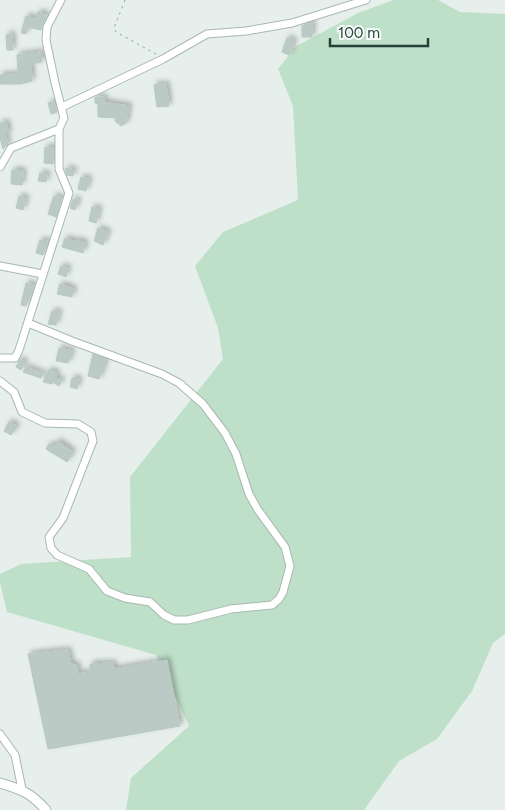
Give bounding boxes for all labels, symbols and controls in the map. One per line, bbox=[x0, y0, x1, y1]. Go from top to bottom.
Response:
scale bar bbox=[330, 15, 428, 47]
text: 100 m bbox=[338, 24, 380, 42]

